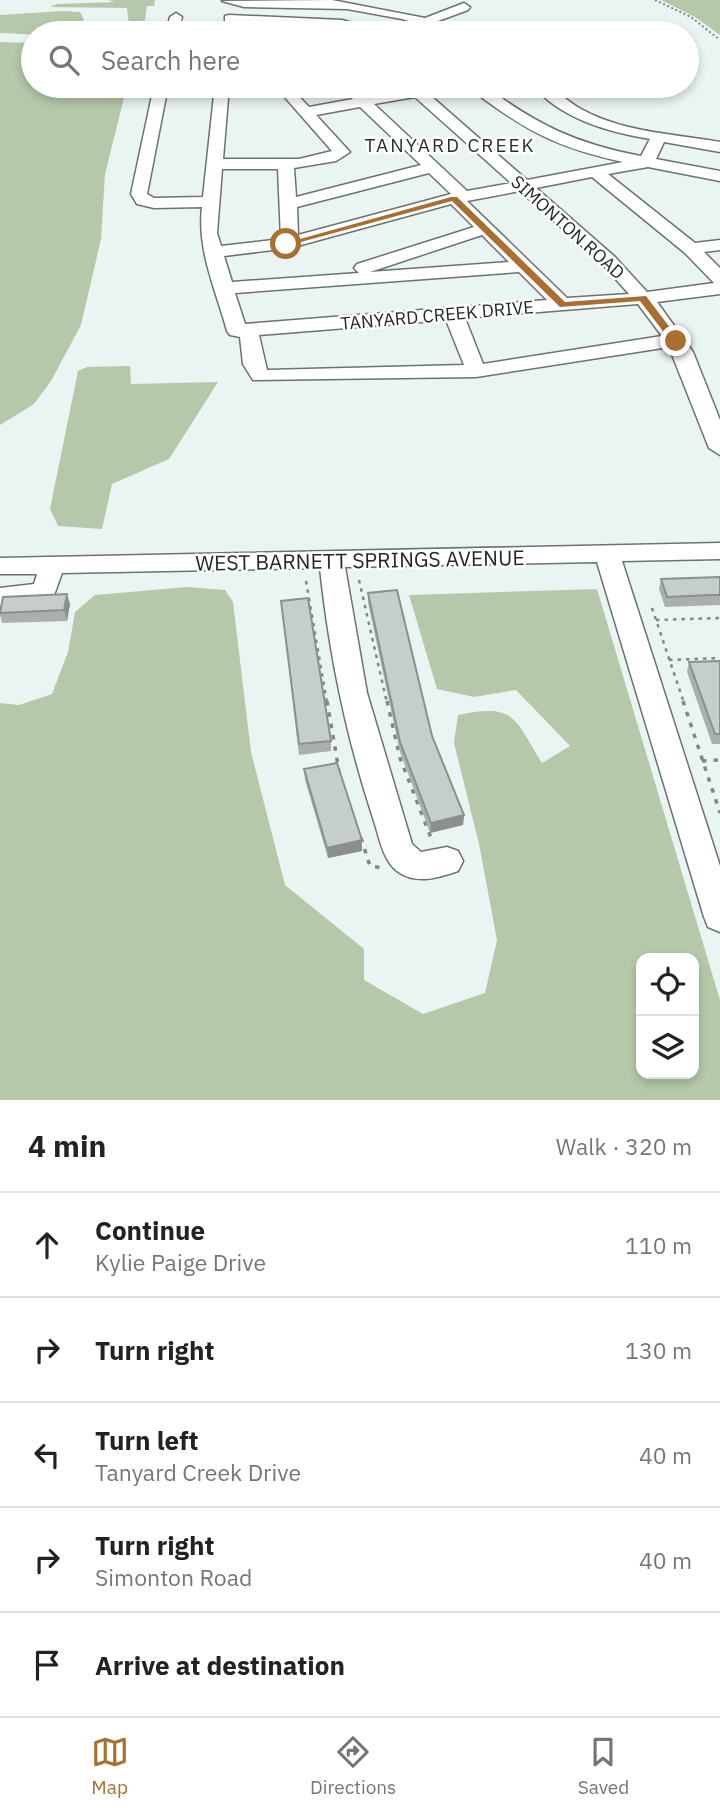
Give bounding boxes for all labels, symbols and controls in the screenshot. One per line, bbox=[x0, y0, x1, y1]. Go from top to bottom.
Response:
search box bbox=[21, 21, 699, 98]
icon: search bbox=[45, 41, 83, 79]
text: Search here bbox=[101, 43, 240, 77]
district label: TANYARD CREEK bbox=[364, 133, 536, 157]
street label: SIMONTON ROAD bbox=[506, 170, 630, 284]
route start bbox=[270, 228, 301, 259]
street label: TANYARD CREEK DRIVE bbox=[339, 295, 535, 335]
route end bbox=[660, 325, 691, 356]
street label: WEST BARNETT SPRINGS AVENUE bbox=[195, 543, 525, 577]
map controls bbox=[636, 953, 699, 1079]
button: locate bbox=[636, 953, 699, 1016]
button: layers bbox=[636, 1016, 699, 1079]
text: 4 min bbox=[28, 1126, 106, 1165]
text: Walk · 320 m bbox=[556, 1131, 692, 1161]
text: Continue bbox=[95, 1213, 205, 1247]
icon: ahead bbox=[28, 1226, 66, 1264]
text: 110 m bbox=[625, 1230, 692, 1260]
text: Kylie Paige Drive bbox=[95, 1247, 266, 1277]
icon: right bbox=[28, 1331, 66, 1369]
text: Turn right bbox=[95, 1333, 214, 1367]
text: 130 m bbox=[625, 1335, 692, 1365]
text: Turn left bbox=[95, 1423, 198, 1457]
icon: left bbox=[28, 1436, 66, 1474]
text: 40 m bbox=[639, 1440, 692, 1470]
text: Tanyard Creek Drive bbox=[95, 1457, 301, 1487]
text: Turn right bbox=[95, 1528, 214, 1562]
icon: right bbox=[28, 1541, 66, 1579]
text: 40 m bbox=[639, 1545, 692, 1575]
text: Simonton Road bbox=[95, 1562, 252, 1592]
icon: arrive bbox=[28, 1646, 66, 1684]
text: Arrive at destination bbox=[95, 1648, 345, 1682]
tab: Map bbox=[91, 1733, 129, 1799]
tab: Directions bbox=[310, 1733, 396, 1799]
tab: Saved bbox=[578, 1733, 629, 1799]

